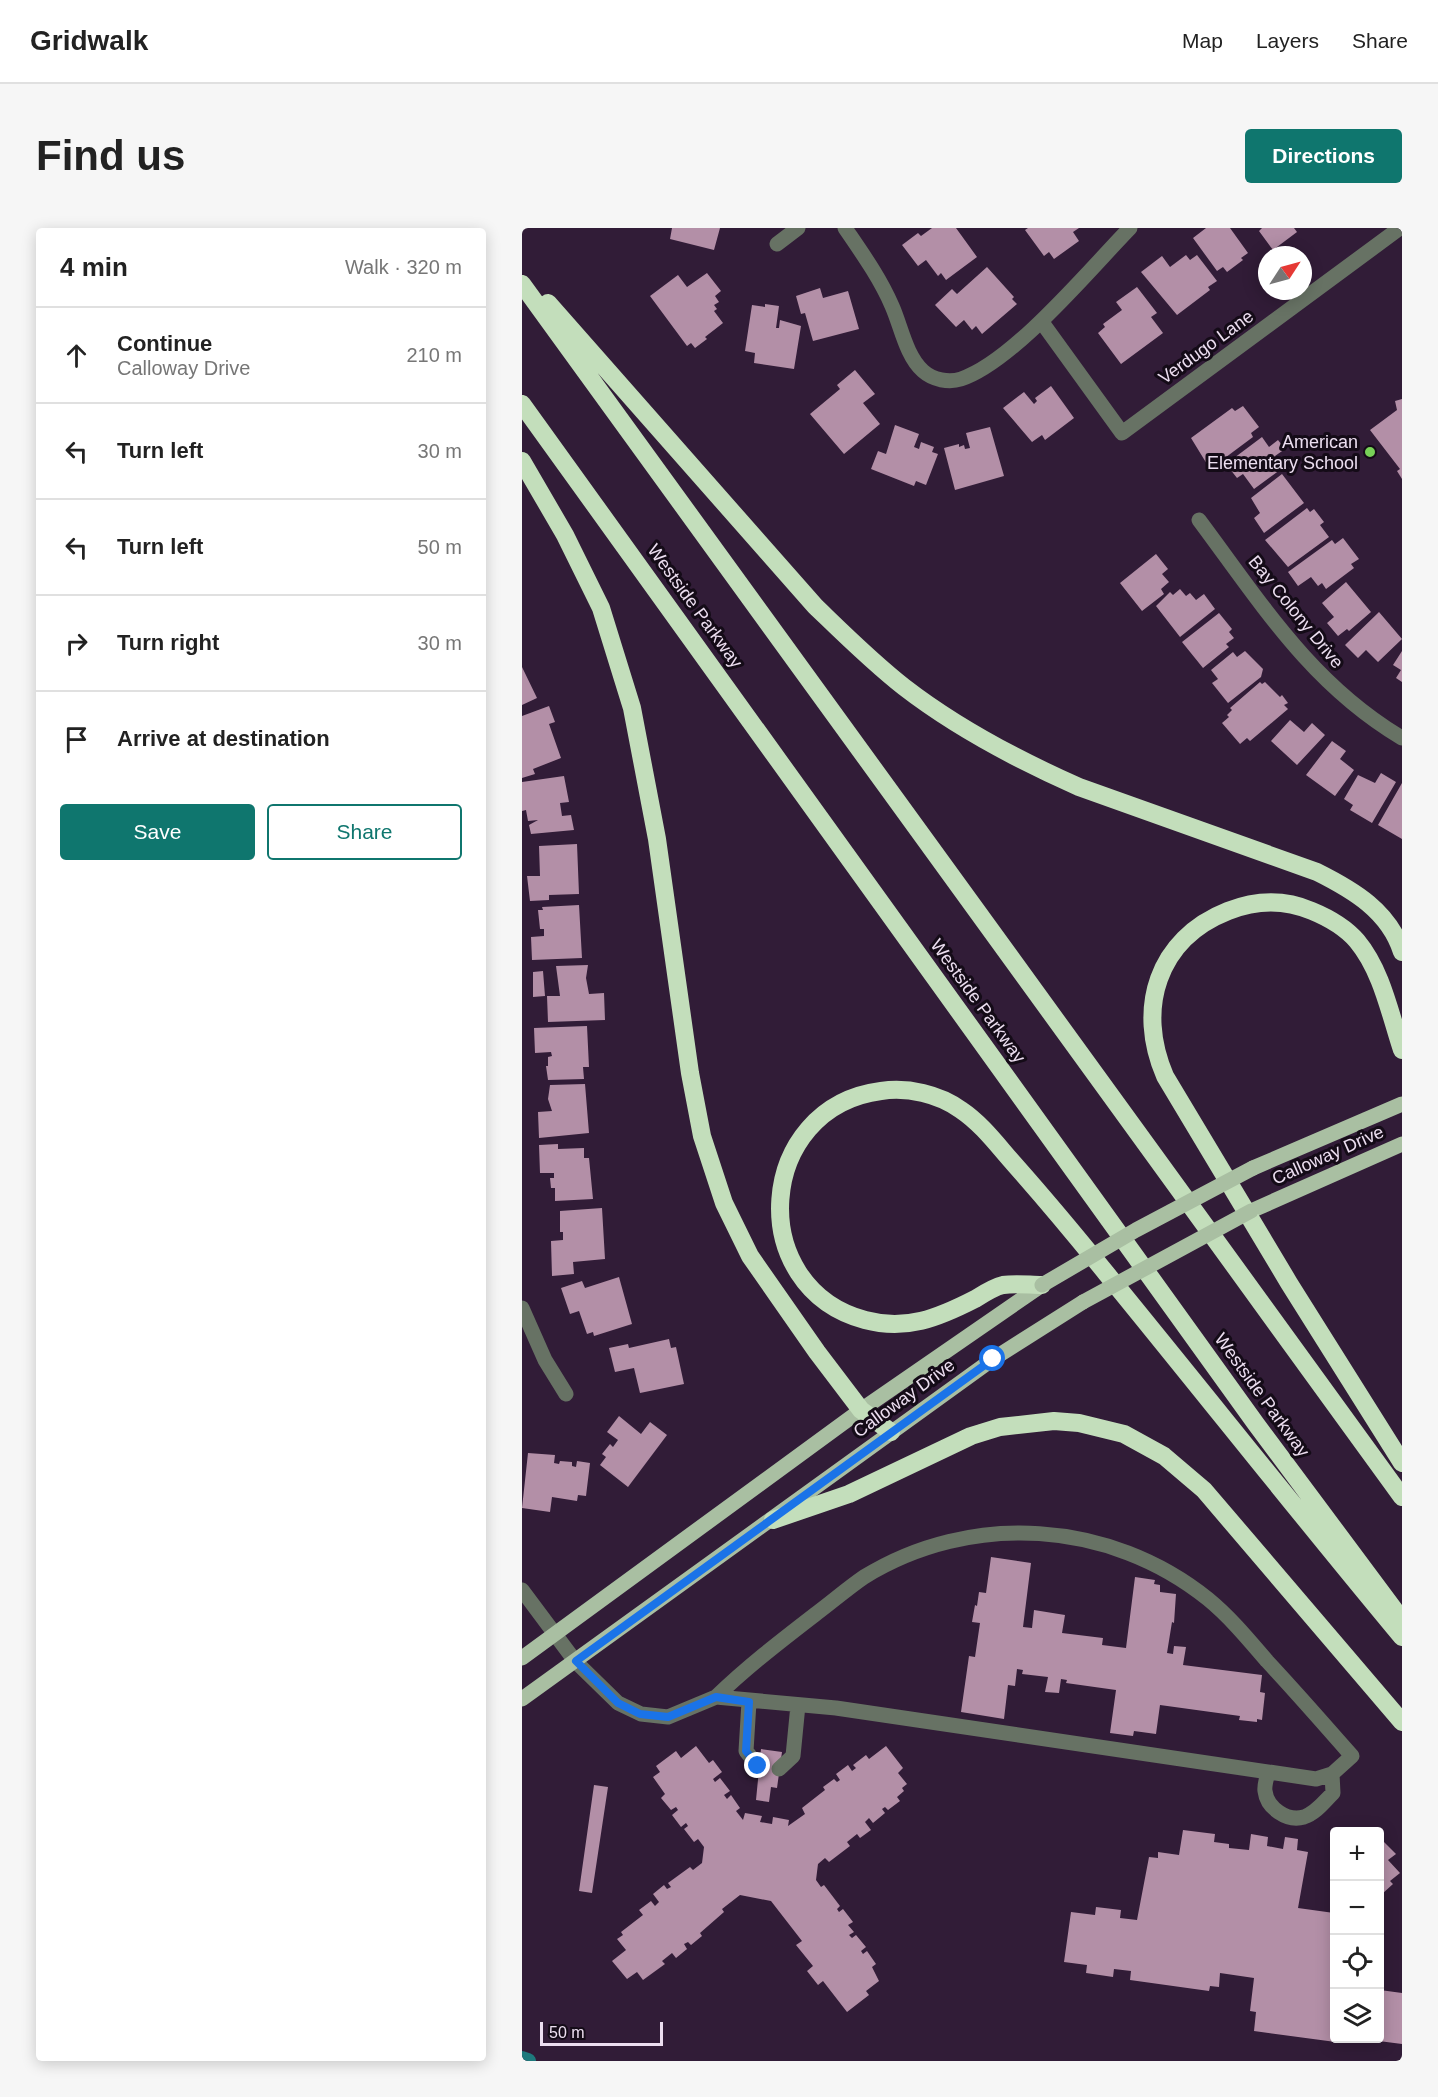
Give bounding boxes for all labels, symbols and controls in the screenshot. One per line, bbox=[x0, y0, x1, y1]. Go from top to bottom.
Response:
text: Gridwalk bbox=[30, 25, 148, 56]
text: Map bbox=[1182, 29, 1223, 52]
text: Layers bbox=[1256, 29, 1319, 52]
text: Share bbox=[1352, 29, 1408, 52]
button: Directions bbox=[1245, 129, 1402, 183]
text: Find us bbox=[36, 132, 185, 179]
north arrow bbox=[1258, 246, 1312, 300]
text: 4 min bbox=[60, 252, 128, 282]
text: Walk · 320 m bbox=[345, 256, 462, 278]
street label: Verdugo Lane bbox=[1155, 306, 1257, 388]
text: Continue bbox=[117, 331, 212, 356]
icon: ahead bbox=[60, 339, 93, 372]
text: 210 m bbox=[406, 344, 462, 366]
text: Calloway Drive bbox=[117, 357, 250, 379]
place label: American Elementary School bbox=[1207, 432, 1358, 473]
icon: left bbox=[60, 435, 93, 468]
text: Turn left bbox=[117, 438, 203, 463]
text: 30 m bbox=[418, 440, 462, 462]
marker: American Elementary School bbox=[1363, 445, 1377, 459]
icon: left bbox=[60, 531, 93, 564]
text: Turn left bbox=[117, 534, 203, 559]
text: 50 m bbox=[418, 536, 462, 558]
street label: Westside Parkway bbox=[643, 540, 747, 672]
street label: Bay Colony Drive bbox=[1244, 552, 1348, 672]
icon: right bbox=[60, 627, 93, 660]
text: Turn right bbox=[117, 630, 219, 655]
text: 30 m bbox=[418, 632, 462, 654]
icon: arrive bbox=[60, 723, 93, 756]
text: Arrive at destination bbox=[117, 726, 330, 751]
button: Save bbox=[60, 804, 255, 860]
button: Share bbox=[267, 804, 462, 860]
street label: Westside Parkway bbox=[926, 935, 1030, 1067]
street label: Calloway Drive bbox=[1269, 1121, 1387, 1189]
street label: Westside Parkway bbox=[1210, 1329, 1314, 1461]
route start bbox=[979, 1345, 1005, 1371]
street label: Calloway Drive bbox=[850, 1355, 958, 1441]
route end bbox=[744, 1752, 770, 1778]
map controls bbox=[1330, 1827, 1384, 2043]
button: + bbox=[1330, 1827, 1384, 1881]
button: − bbox=[1330, 1881, 1384, 1935]
button: locate bbox=[1330, 1935, 1384, 1989]
button: layers bbox=[1330, 1989, 1384, 2043]
scale bar bbox=[540, 2019, 663, 2046]
text: 50 m bbox=[549, 2024, 585, 2041]

